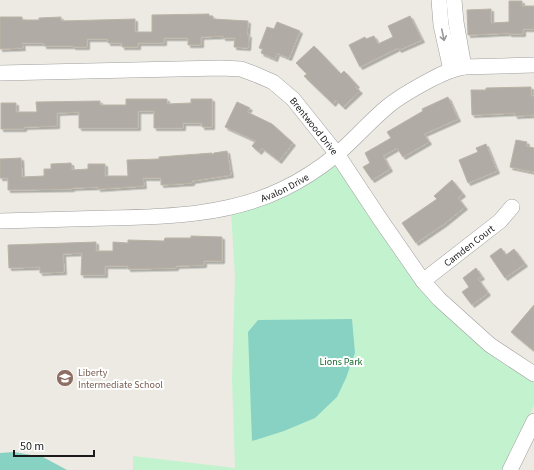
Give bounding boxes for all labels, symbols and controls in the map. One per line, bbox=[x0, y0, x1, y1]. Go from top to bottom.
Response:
one-way arrow bbox=[440, 28, 448, 41]
street label: Brentwood Drive bbox=[286, 94, 341, 158]
street label: Avalon Drive bbox=[259, 170, 312, 206]
street label: Camden Court bbox=[441, 222, 498, 270]
park label: Lions Park bbox=[319, 355, 363, 369]
place label: Liberty Intermediate School bbox=[78, 366, 163, 392]
school or university icon: Liberty Intermediate School bbox=[55, 368, 75, 388]
scale bar bbox=[14, 432, 94, 458]
text: 50 m bbox=[20, 438, 44, 455]

